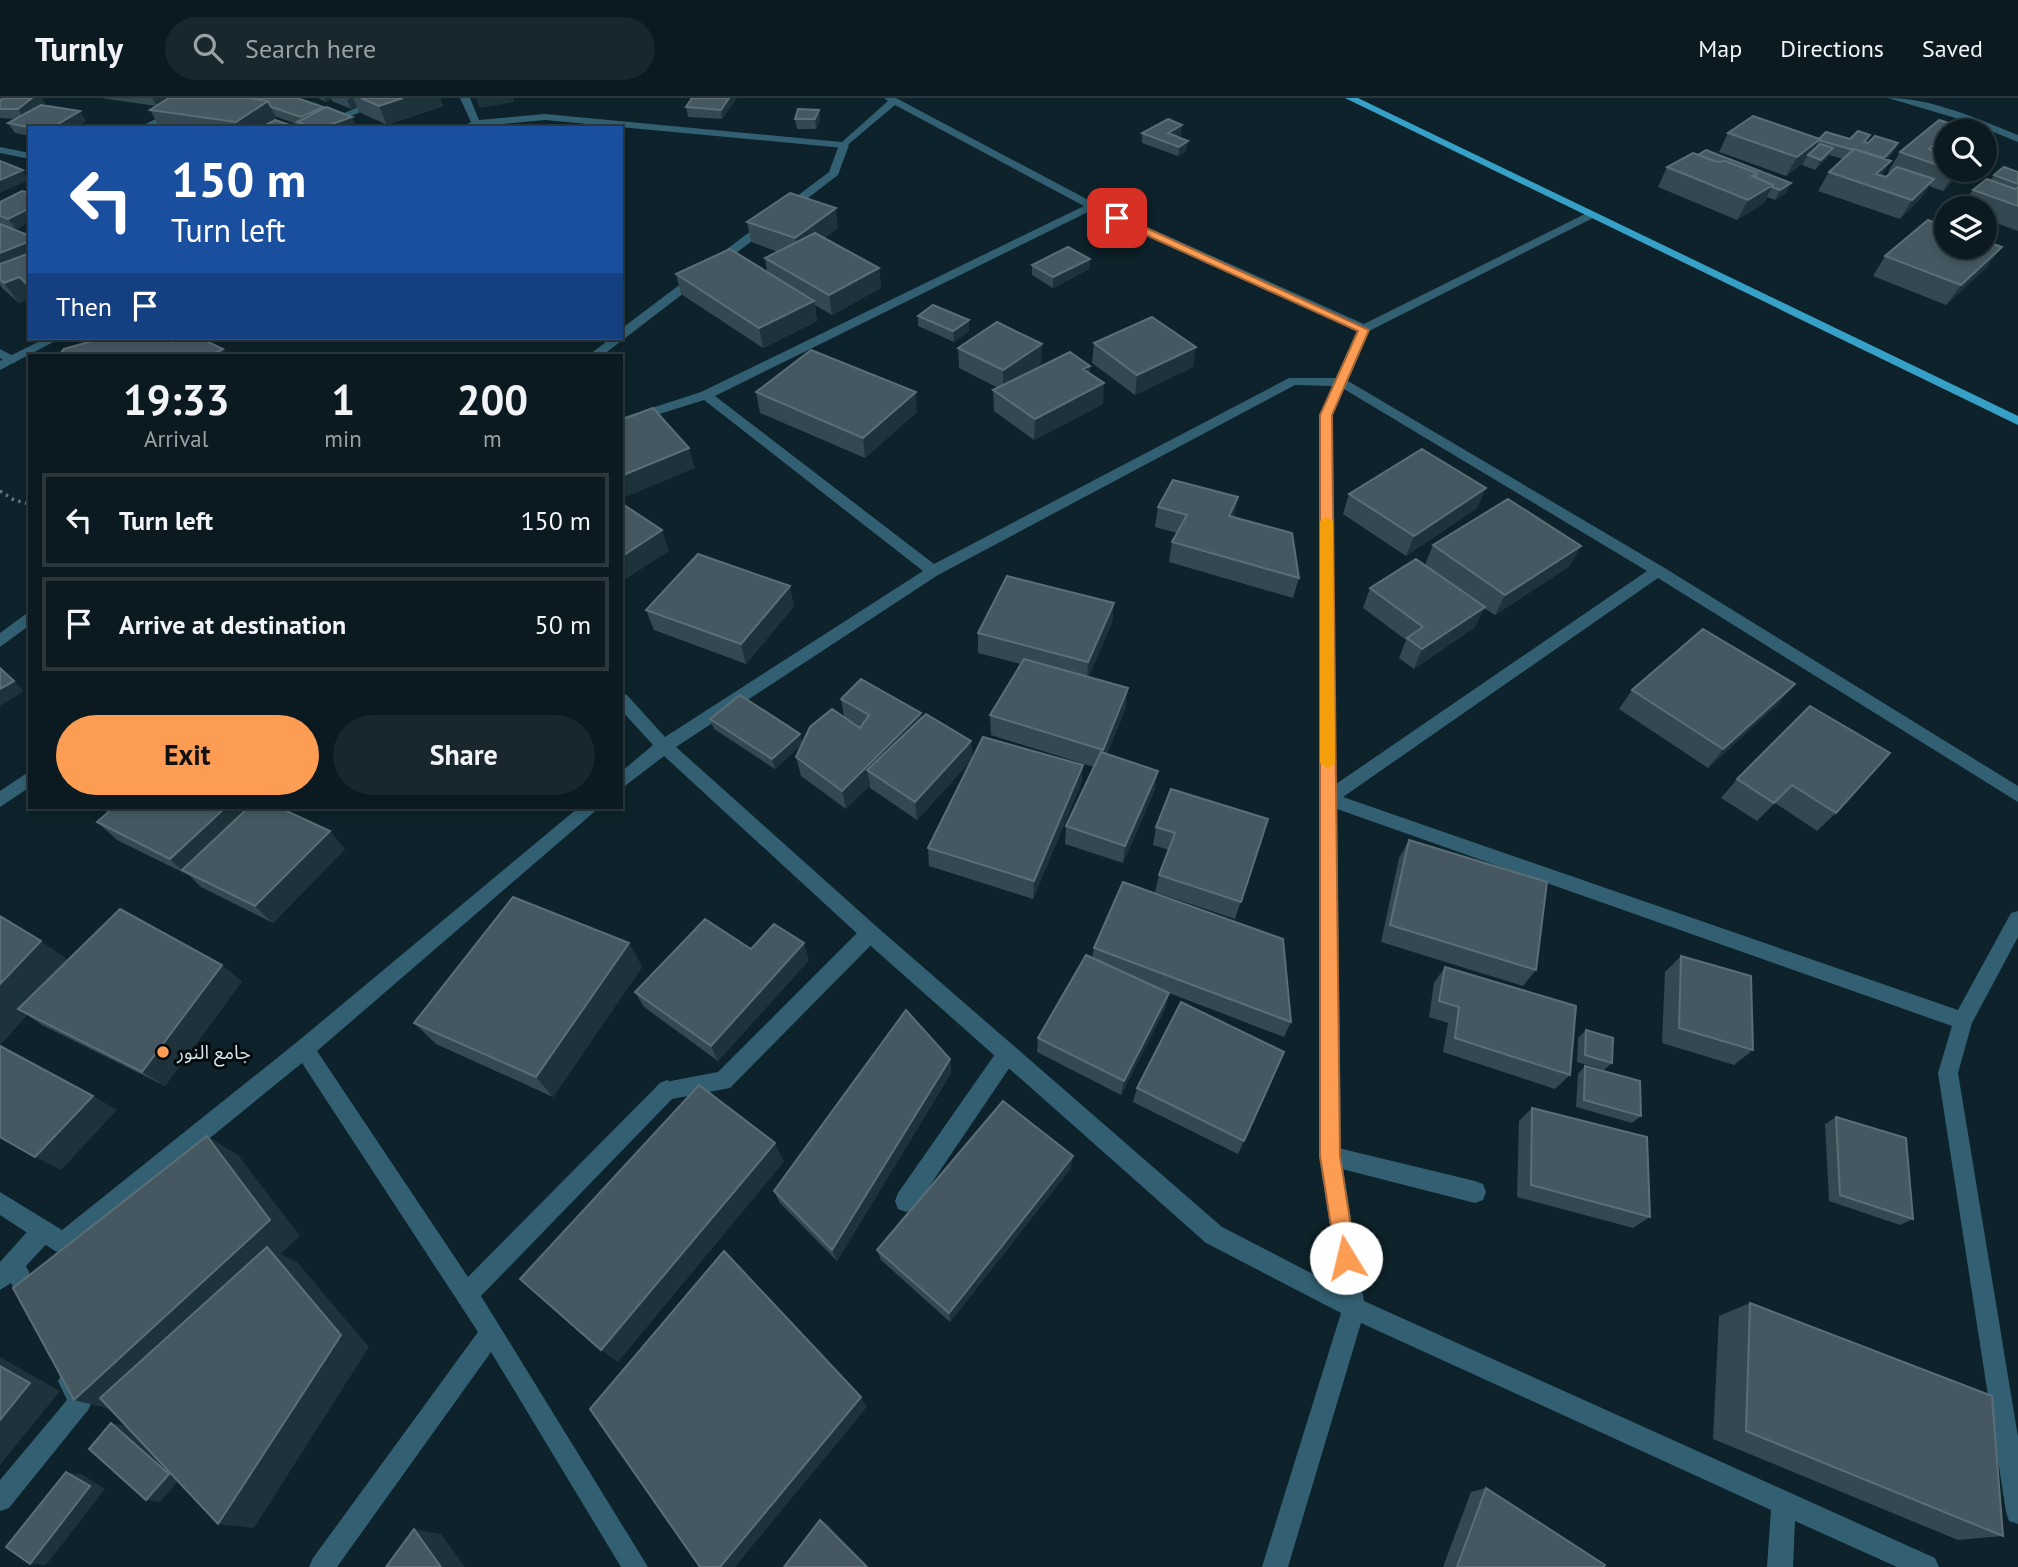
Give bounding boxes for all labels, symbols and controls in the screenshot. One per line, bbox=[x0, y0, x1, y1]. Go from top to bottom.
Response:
search box bbox=[165, 17, 655, 80]
text: Turnly bbox=[35, 27, 123, 70]
icon: search bbox=[189, 29, 227, 67]
text: Search here bbox=[245, 32, 376, 65]
text: Map bbox=[1698, 33, 1742, 64]
text: Directions bbox=[1780, 33, 1884, 64]
text: Saved bbox=[1922, 33, 1983, 64]
map controls bbox=[1934, 119, 1997, 259]
button: search bbox=[1934, 119, 1997, 182]
text: 150 m bbox=[171, 147, 306, 211]
icon: left bbox=[56, 154, 147, 245]
pin bbox=[1087, 188, 1147, 248]
button: layers bbox=[1934, 196, 1997, 259]
icon: arrive bbox=[1098, 199, 1136, 237]
text: Turn left bbox=[171, 209, 286, 251]
icon: arrive bbox=[126, 287, 164, 325]
text: Then bbox=[56, 290, 112, 323]
text: 19:33 bbox=[123, 372, 229, 427]
text: 1 bbox=[331, 372, 355, 427]
text: 200 bbox=[457, 372, 528, 427]
text: Arrival bbox=[144, 424, 208, 453]
text: min bbox=[324, 424, 362, 453]
text: m bbox=[483, 424, 502, 453]
icon: left bbox=[60, 501, 98, 539]
text: Turn left bbox=[119, 504, 213, 537]
text: 150 m bbox=[520, 504, 591, 537]
icon: arrive bbox=[60, 605, 98, 643]
text: Arrive at destination bbox=[119, 608, 346, 641]
text: 50 m bbox=[535, 608, 591, 641]
button: Exit bbox=[56, 715, 319, 795]
button: Share bbox=[333, 715, 595, 795]
place label: جامع النور bbox=[176, 1040, 251, 1067]
marker: جامع النور bbox=[155, 1044, 171, 1060]
position arrow bbox=[1309, 1221, 1383, 1295]

